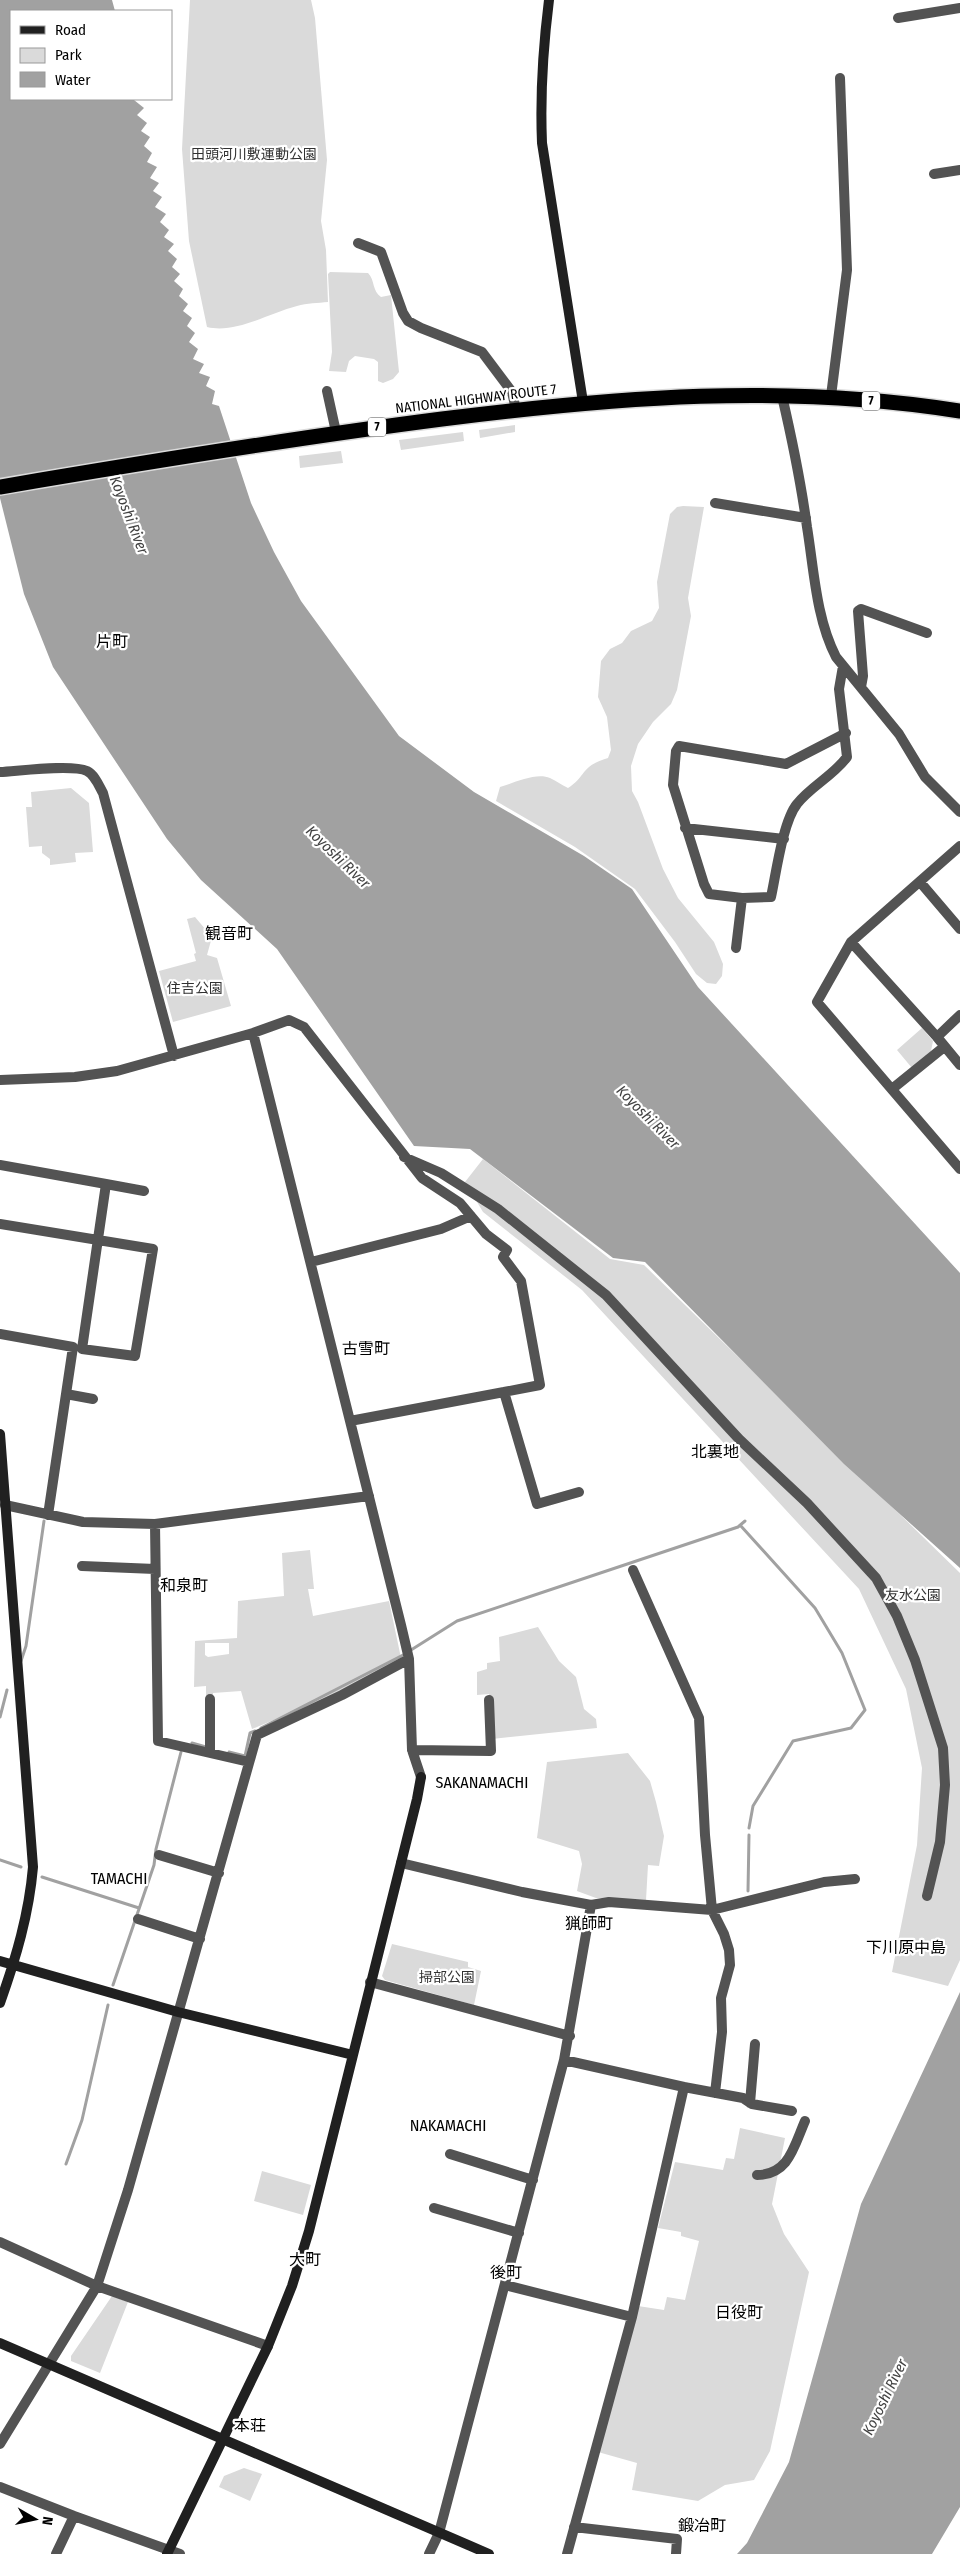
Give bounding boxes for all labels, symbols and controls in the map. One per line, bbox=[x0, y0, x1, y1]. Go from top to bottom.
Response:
legend bbox=[10, 10, 172, 100]
text: Road bbox=[55, 21, 86, 39]
text: Park bbox=[55, 46, 82, 64]
text: Water bbox=[55, 71, 91, 89]
park label: 田頭河川敷運動公園 bbox=[191, 146, 317, 163]
street label: NATIONAL HIGHWAY ROUTE 7 bbox=[395, 381, 558, 417]
road number: 7 bbox=[862, 392, 880, 411]
road number: 7 bbox=[368, 418, 386, 437]
water label: Koyoshi River bbox=[106, 473, 152, 557]
district label: 片町 bbox=[96, 632, 128, 651]
water label: Koyoshi River bbox=[302, 822, 374, 893]
district label: 観音町 bbox=[205, 924, 253, 943]
park label: 住吉公園 bbox=[167, 980, 223, 997]
water label: Koyoshi River bbox=[613, 1082, 684, 1153]
district label: 古雪町 bbox=[342, 1339, 390, 1358]
district label: 北裏地 bbox=[691, 1442, 739, 1461]
district label: 和泉町 bbox=[160, 1576, 208, 1595]
park label: 友水公園 bbox=[885, 1587, 941, 1604]
district label: SAKANAMACHI bbox=[436, 1773, 528, 1792]
district label: TAMACHI bbox=[91, 1869, 147, 1888]
district label: 猟師町 bbox=[565, 1914, 613, 1933]
district label: 下川原中島 bbox=[866, 1938, 946, 1957]
park label: 掃部公園 bbox=[419, 1969, 475, 1986]
district label: NAKAMACHI bbox=[410, 2116, 486, 2135]
district label: 大町 bbox=[289, 2250, 321, 2269]
district label: 後町 bbox=[490, 2263, 522, 2282]
district label: 日役町 bbox=[715, 2303, 763, 2322]
water label: Koyoshi River bbox=[859, 2355, 911, 2438]
district label: 本荘 bbox=[234, 2416, 266, 2435]
north arrow bbox=[10, 2494, 60, 2544]
text: N bbox=[38, 2515, 56, 2526]
district label: 鍛冶町 bbox=[678, 2516, 726, 2535]

